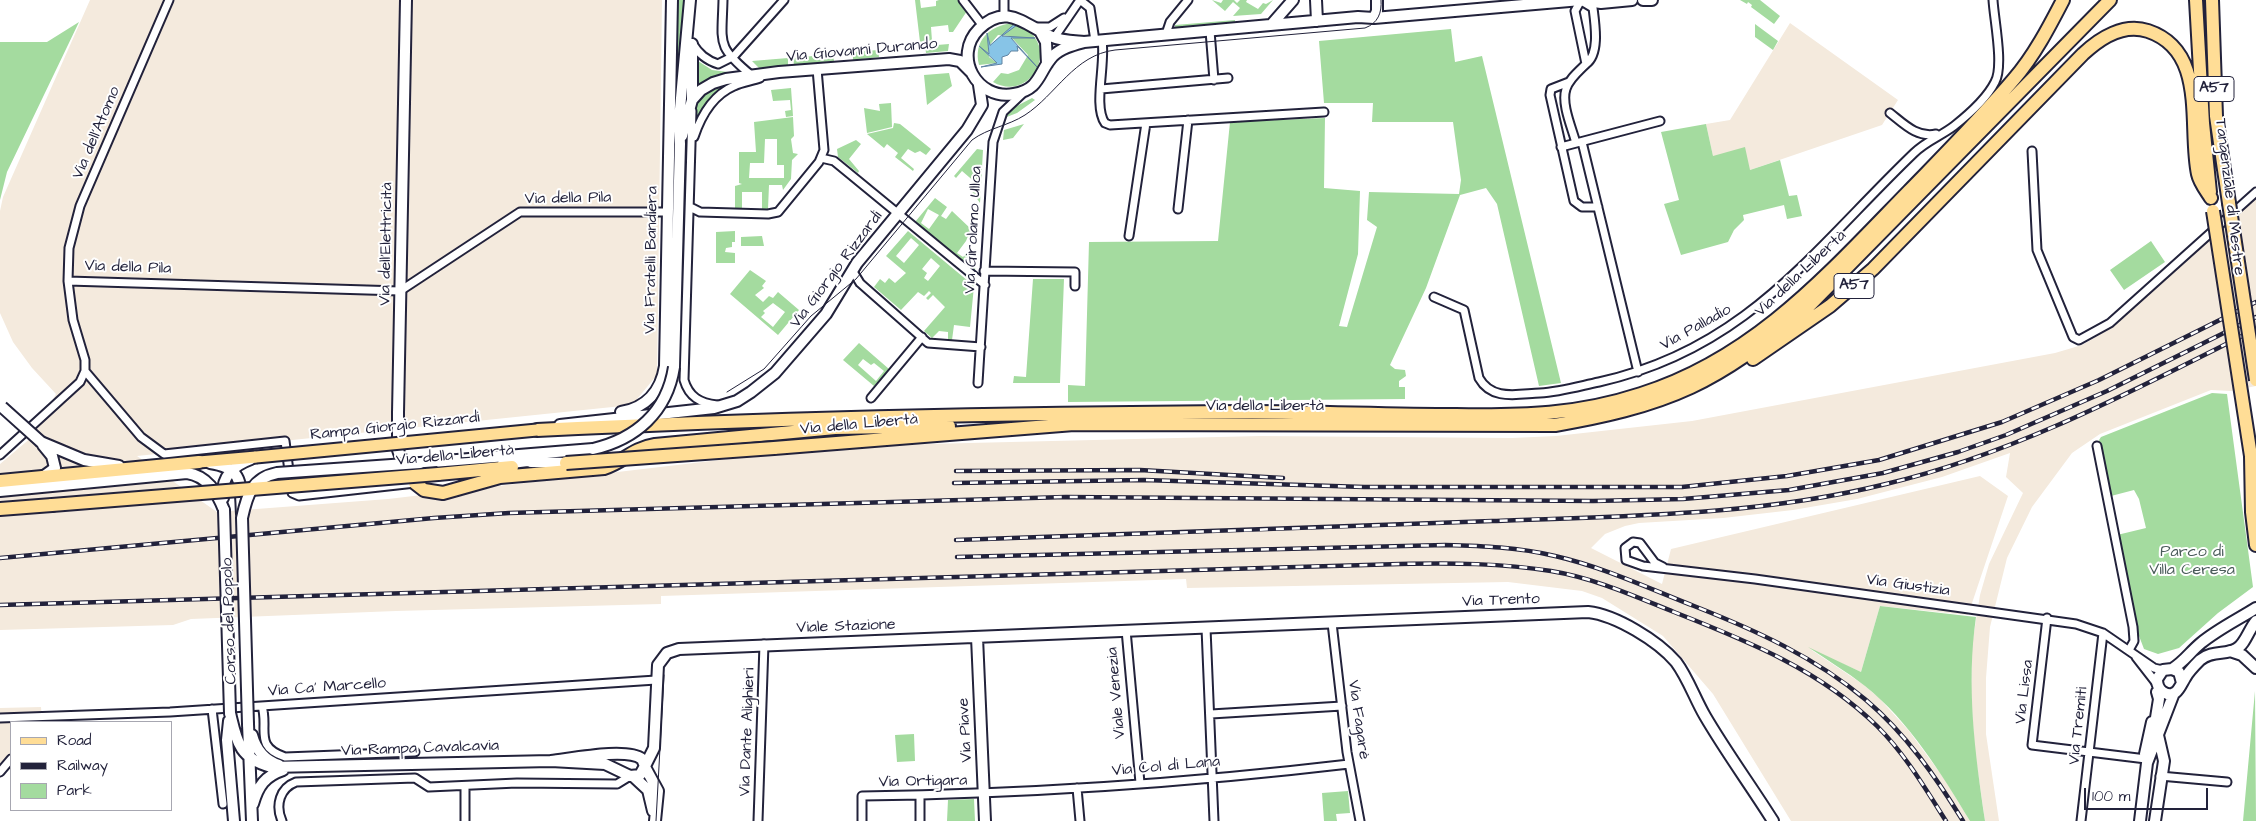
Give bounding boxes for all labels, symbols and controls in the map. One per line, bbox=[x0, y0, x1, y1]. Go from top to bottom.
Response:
street label: Via Giovanni Durando bbox=[786, 35, 938, 67]
road number: A57 bbox=[2194, 76, 2234, 102]
street label: Via dell'Atomo bbox=[69, 84, 125, 182]
street label: Tangenziale di Mestre bbox=[2210, 117, 2248, 277]
street label: Via Girolamo Ulloa bbox=[961, 166, 987, 294]
street label: Via dell'Elettricità bbox=[376, 182, 398, 306]
street label: Via Fratelli Bandiera bbox=[641, 186, 663, 334]
street label: Via della Pila bbox=[524, 189, 612, 209]
street label: Via Giorgio Rizzardi bbox=[787, 208, 887, 332]
street label: Via della Libertà bbox=[1751, 227, 1851, 321]
street label: Via della Pila bbox=[84, 257, 172, 279]
road number: A57 bbox=[1834, 274, 1874, 298]
street label: Via Palladio bbox=[1657, 301, 1735, 355]
street label: Via della Libertà bbox=[1206, 397, 1324, 417]
street label: Rampa Giorgio Rizzardi bbox=[309, 409, 481, 445]
street label: Via della Libertà bbox=[799, 410, 919, 440]
street label: Via della Libertà bbox=[395, 441, 515, 471]
park label: Parco di Villa Ceresa bbox=[2149, 543, 2235, 581]
street label: Corso del Popolo bbox=[218, 557, 242, 685]
street label: Via Giustizia bbox=[1865, 571, 1951, 601]
street label: Via Trento bbox=[1462, 590, 1540, 612]
street label: Viale Stazione bbox=[796, 616, 896, 638]
street label: Viale Venezia bbox=[1103, 646, 1131, 740]
street label: Via Lissa bbox=[2012, 659, 2038, 725]
street label: Via Dante Alighieri bbox=[736, 667, 760, 797]
street label: Via Ca' Marcello bbox=[267, 674, 387, 702]
street label: Via Fagarè bbox=[1343, 679, 1373, 761]
street label: Via Tremiti bbox=[2065, 686, 2093, 766]
street label: Via Piave bbox=[955, 697, 977, 763]
legend bbox=[10, 721, 172, 811]
text: Road bbox=[57, 730, 91, 751]
street label: Via Rampa Cavalcavia bbox=[341, 737, 499, 761]
street label: Via Col di Lana bbox=[1111, 753, 1221, 781]
text: Railway bbox=[57, 755, 108, 776]
street label: Via Ortigara bbox=[878, 772, 968, 792]
scale bar bbox=[2086, 778, 2210, 810]
text: Park bbox=[57, 780, 92, 801]
text: 100 m bbox=[2092, 786, 2131, 807]

